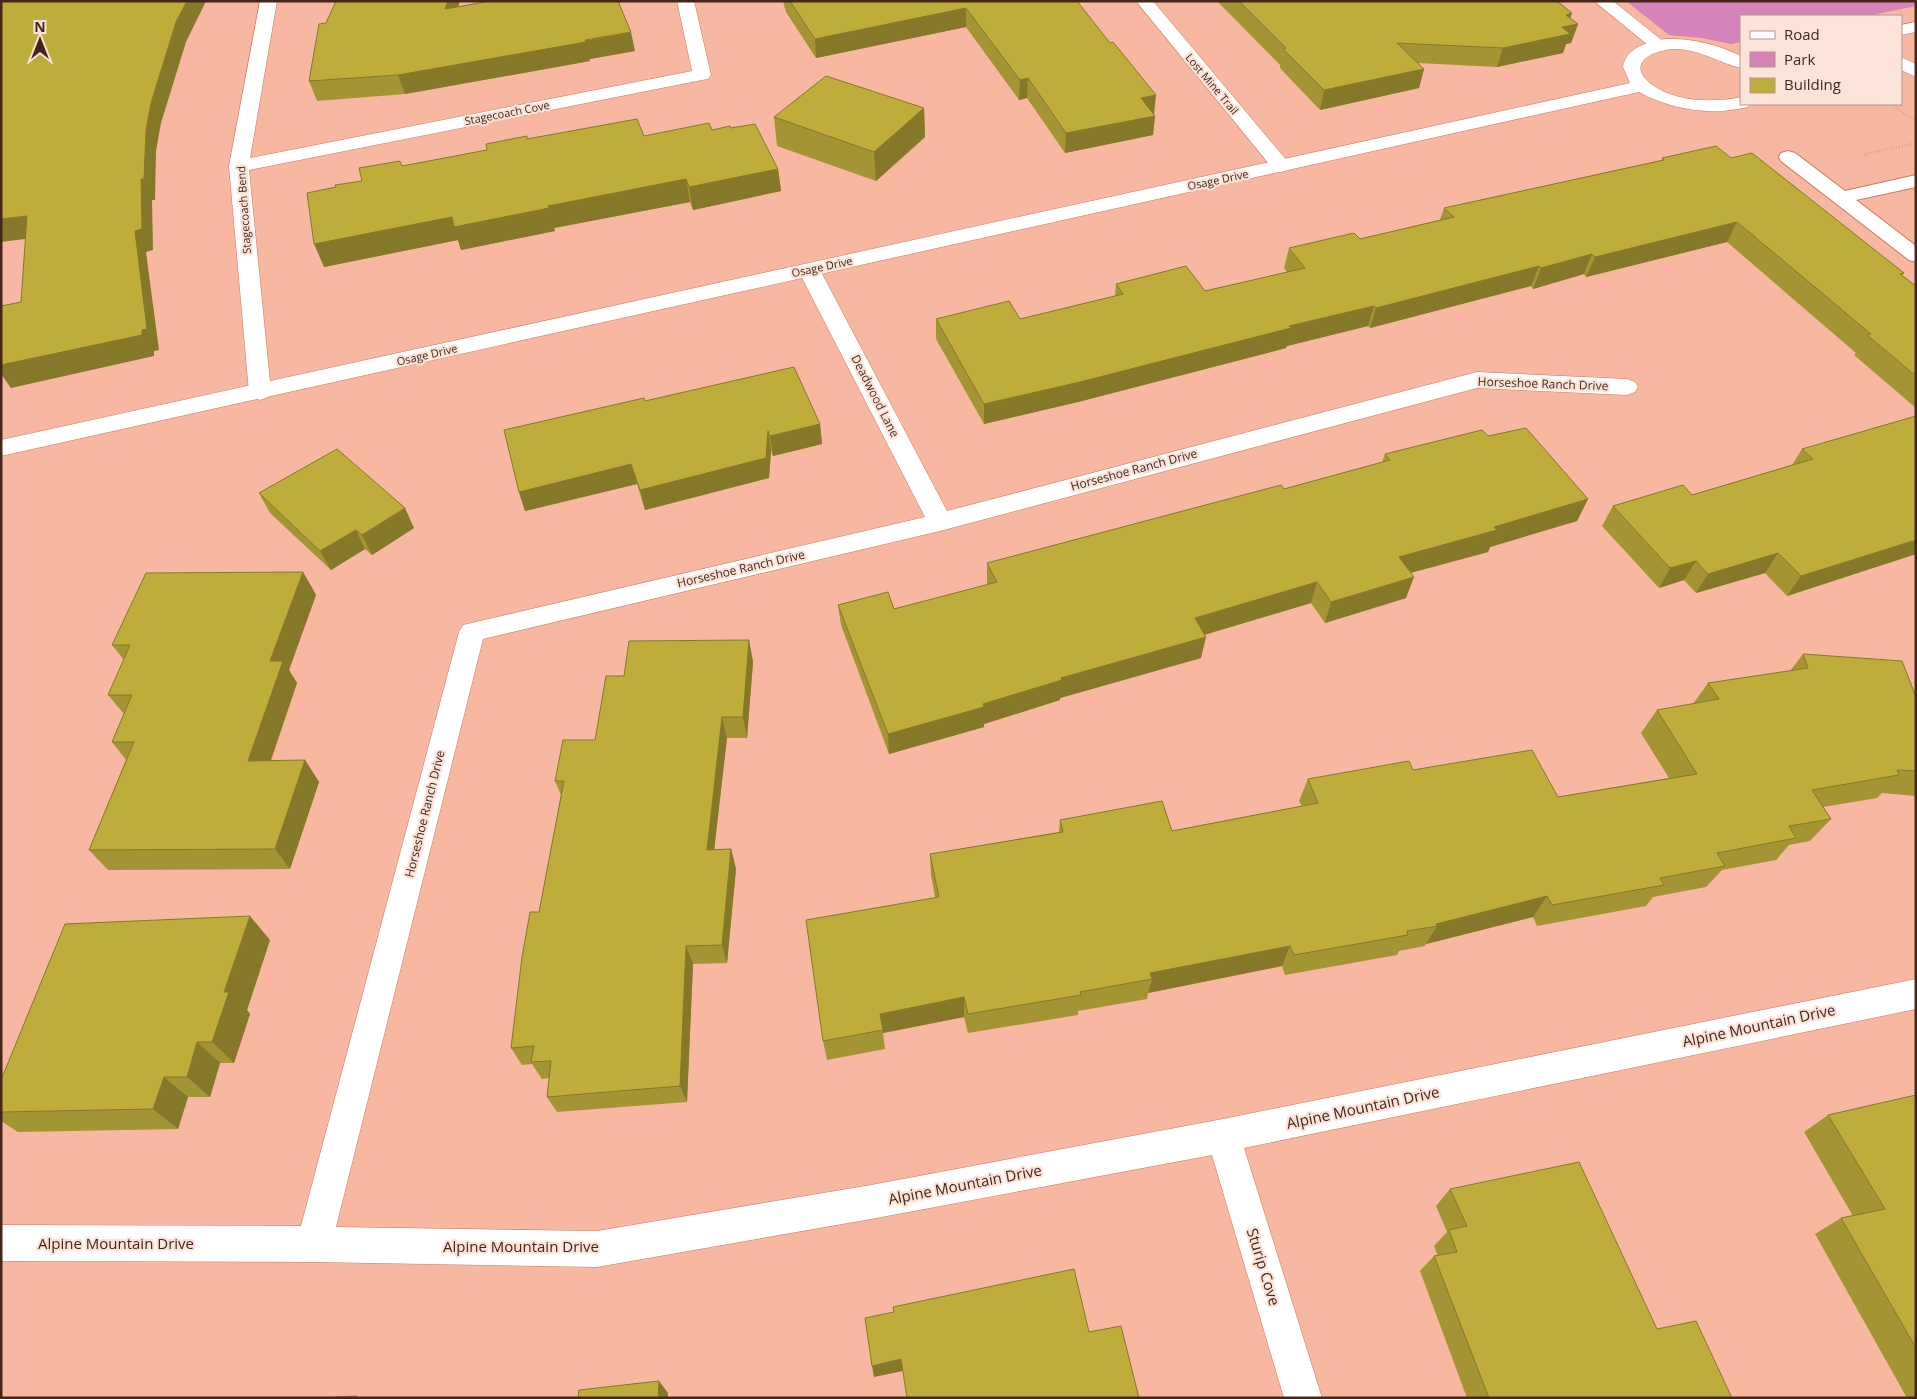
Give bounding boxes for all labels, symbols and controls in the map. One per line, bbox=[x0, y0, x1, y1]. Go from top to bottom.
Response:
north arrow bbox=[15, 15, 65, 65]
legend bbox=[1740, 15, 1902, 105]
text: N bbox=[34, 17, 46, 36]
text: Road bbox=[1784, 24, 1820, 44]
text: Park bbox=[1784, 49, 1815, 69]
street label: Lost Mine Trail bbox=[1183, 50, 1242, 117]
text: Building bbox=[1784, 74, 1841, 94]
street label: Stagecoach Cove bbox=[463, 97, 551, 128]
street label: Stagecoach Bend bbox=[233, 166, 254, 254]
street label: Osage Drive bbox=[1186, 166, 1250, 193]
street label: Osage Drive bbox=[790, 253, 854, 280]
street label: Osage Drive bbox=[395, 340, 459, 369]
street label: Deadwood Lane bbox=[847, 352, 904, 440]
street label: Horseshoe Ranch Drive bbox=[1477, 373, 1609, 394]
street label: Horseshoe Ranch Drive bbox=[1069, 444, 1199, 495]
street label: Horseshoe Ranch Drive bbox=[675, 545, 807, 591]
street label: Horseshoe Ranch Drive bbox=[400, 748, 449, 879]
street label: Alpine Mountain Drive bbox=[1680, 999, 1837, 1051]
street label: Alpine Mountain Drive bbox=[1284, 1081, 1441, 1133]
street label: Alpine Mountain Drive bbox=[886, 1159, 1043, 1209]
street label: Sturip Cove bbox=[1243, 1225, 1285, 1308]
street label: Alpine Mountain Drive bbox=[38, 1233, 194, 1253]
street label: Alpine Mountain Drive bbox=[443, 1236, 599, 1256]

